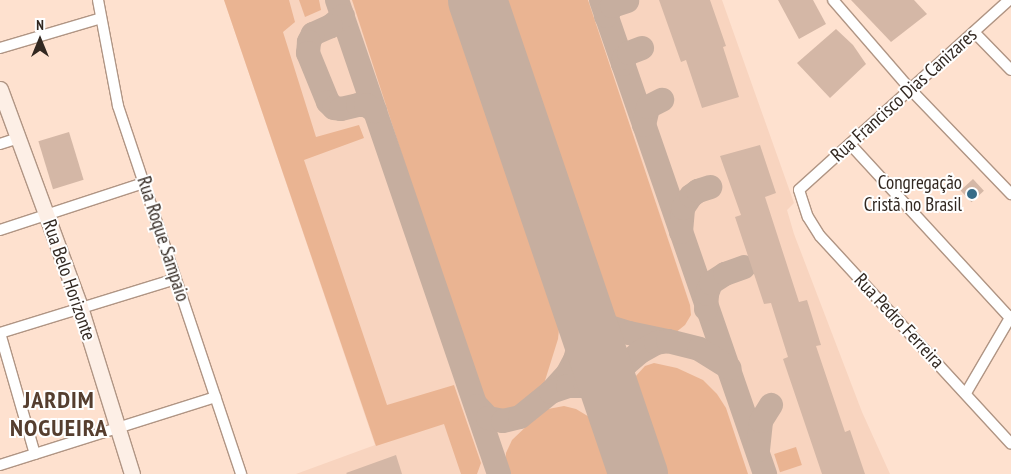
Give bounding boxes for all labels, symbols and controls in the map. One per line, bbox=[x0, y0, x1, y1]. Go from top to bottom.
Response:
north arrow bbox=[15, 15, 65, 65]
text: N bbox=[36, 16, 44, 34]
street label: Rua Francisco Dias Canizares bbox=[826, 23, 982, 167]
place label: Congregação Cristã no Brasil bbox=[864, 172, 962, 216]
street label: Rua Roque Sampaio bbox=[132, 174, 194, 304]
marker: Congregação Cristã no Brasil bbox=[966, 188, 978, 200]
street label: Rua Belo Horizonte bbox=[38, 217, 100, 343]
street label: Rua Pedro Ferreira bbox=[849, 269, 949, 373]
district label: JARDIM NOGUEIRA bbox=[9, 386, 109, 442]

